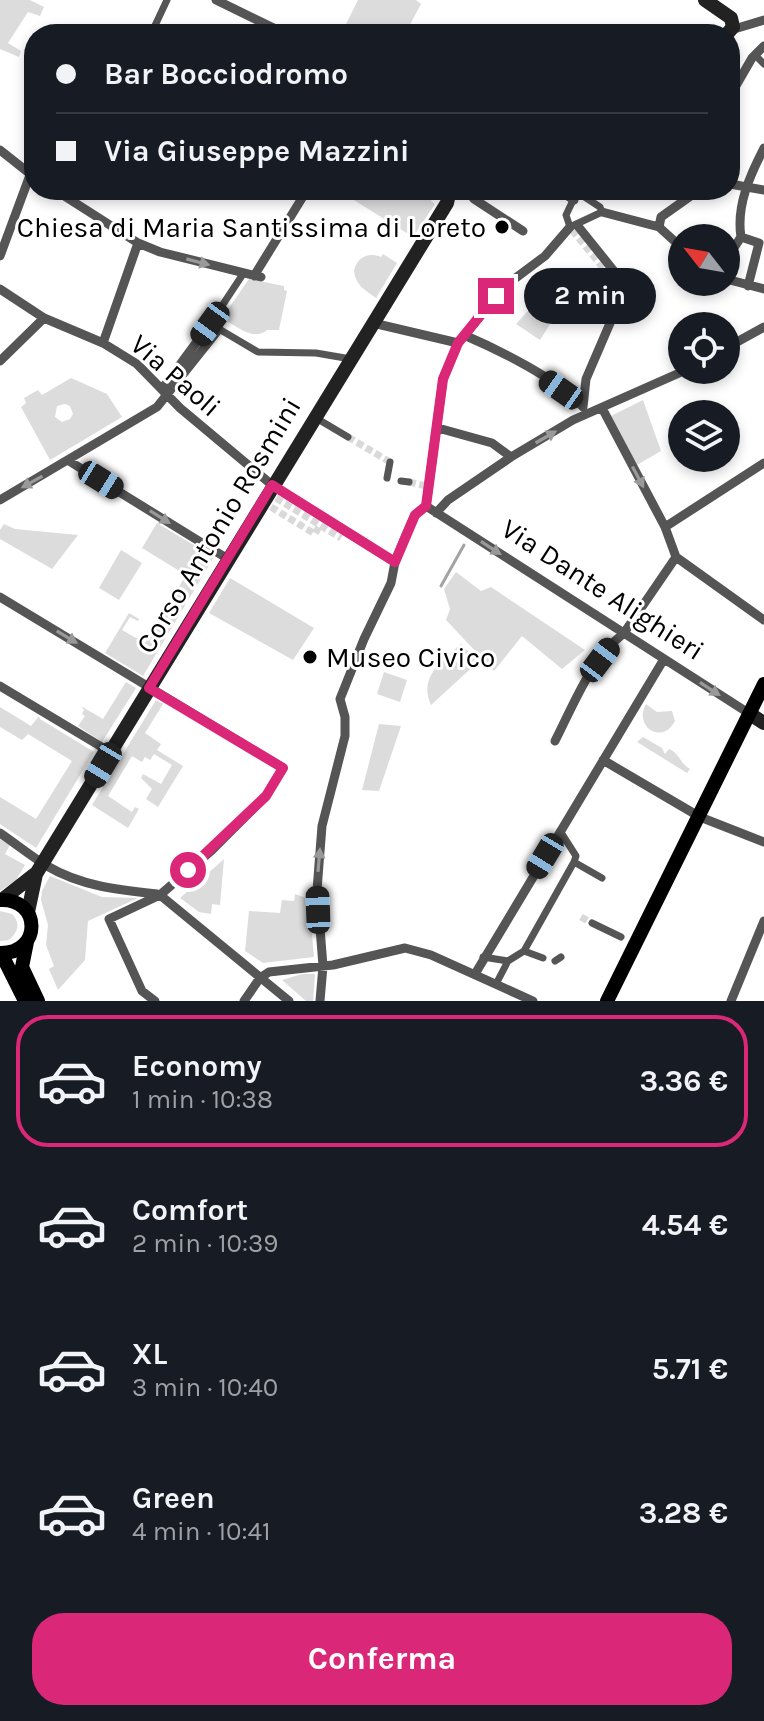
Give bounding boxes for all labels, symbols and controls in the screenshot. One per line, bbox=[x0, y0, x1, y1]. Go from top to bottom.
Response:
text: Bar Bocciodromo bbox=[104, 56, 348, 92]
text: Via Giuseppe Mazzini bbox=[104, 133, 410, 169]
place label: Chiesa di Maria Santissima di Loreto bbox=[17, 211, 486, 244]
marker: Chiesa di Maria Santissima di Loreto bbox=[493, 218, 511, 236]
north arrow bbox=[668, 224, 740, 296]
map controls bbox=[668, 224, 740, 472]
one-way arrow bbox=[186, 257, 211, 269]
callout: 2 min bbox=[524, 268, 656, 324]
route end bbox=[478, 278, 514, 314]
text: 2 min bbox=[554, 280, 626, 311]
car bbox=[186, 298, 234, 350]
button: locate bbox=[668, 312, 740, 384]
street label: Via Paoli bbox=[124, 327, 227, 423]
car bbox=[534, 366, 588, 414]
street label: Corso Antonio Rosmini bbox=[129, 392, 308, 659]
button: layers bbox=[668, 400, 740, 472]
one-way arrow bbox=[534, 430, 557, 444]
car bbox=[74, 457, 128, 503]
one-way arrow bbox=[631, 466, 645, 489]
one-way arrow bbox=[21, 475, 43, 489]
one-way arrow bbox=[149, 509, 171, 523]
street label: Via Dante Alighieri bbox=[495, 512, 710, 667]
one-way arrow bbox=[481, 541, 502, 556]
one-way arrow bbox=[56, 630, 78, 644]
car bbox=[576, 634, 624, 686]
place label: Museo Civico bbox=[326, 641, 495, 674]
marker: Museo Civico bbox=[301, 648, 319, 666]
one-way arrow bbox=[700, 681, 721, 696]
car bbox=[80, 738, 126, 792]
car bbox=[522, 829, 568, 883]
one-way arrow bbox=[313, 847, 326, 872]
route start bbox=[170, 852, 206, 888]
car bbox=[305, 886, 331, 934]
icon: car bbox=[36, 1045, 108, 1117]
text: Economy bbox=[132, 1048, 262, 1084]
text: 3.36 € bbox=[639, 1063, 728, 1099]
text: 1 min · 10:38 bbox=[132, 1084, 273, 1115]
icon: car bbox=[36, 1189, 108, 1261]
text: Comfort bbox=[132, 1192, 248, 1228]
text: 4.54 € bbox=[642, 1207, 728, 1243]
text: 2 min · 10:39 bbox=[132, 1228, 278, 1259]
icon: car bbox=[36, 1333, 108, 1405]
text: XL bbox=[132, 1336, 167, 1372]
text: 5.71 € bbox=[652, 1351, 728, 1387]
text: 3 min · 10:40 bbox=[132, 1372, 278, 1403]
icon: car bbox=[36, 1477, 108, 1549]
text: Green bbox=[132, 1480, 215, 1516]
text: 3.28 € bbox=[639, 1495, 728, 1531]
text: 4 min · 10:41 bbox=[132, 1516, 271, 1547]
button: Conferma bbox=[32, 1613, 732, 1705]

